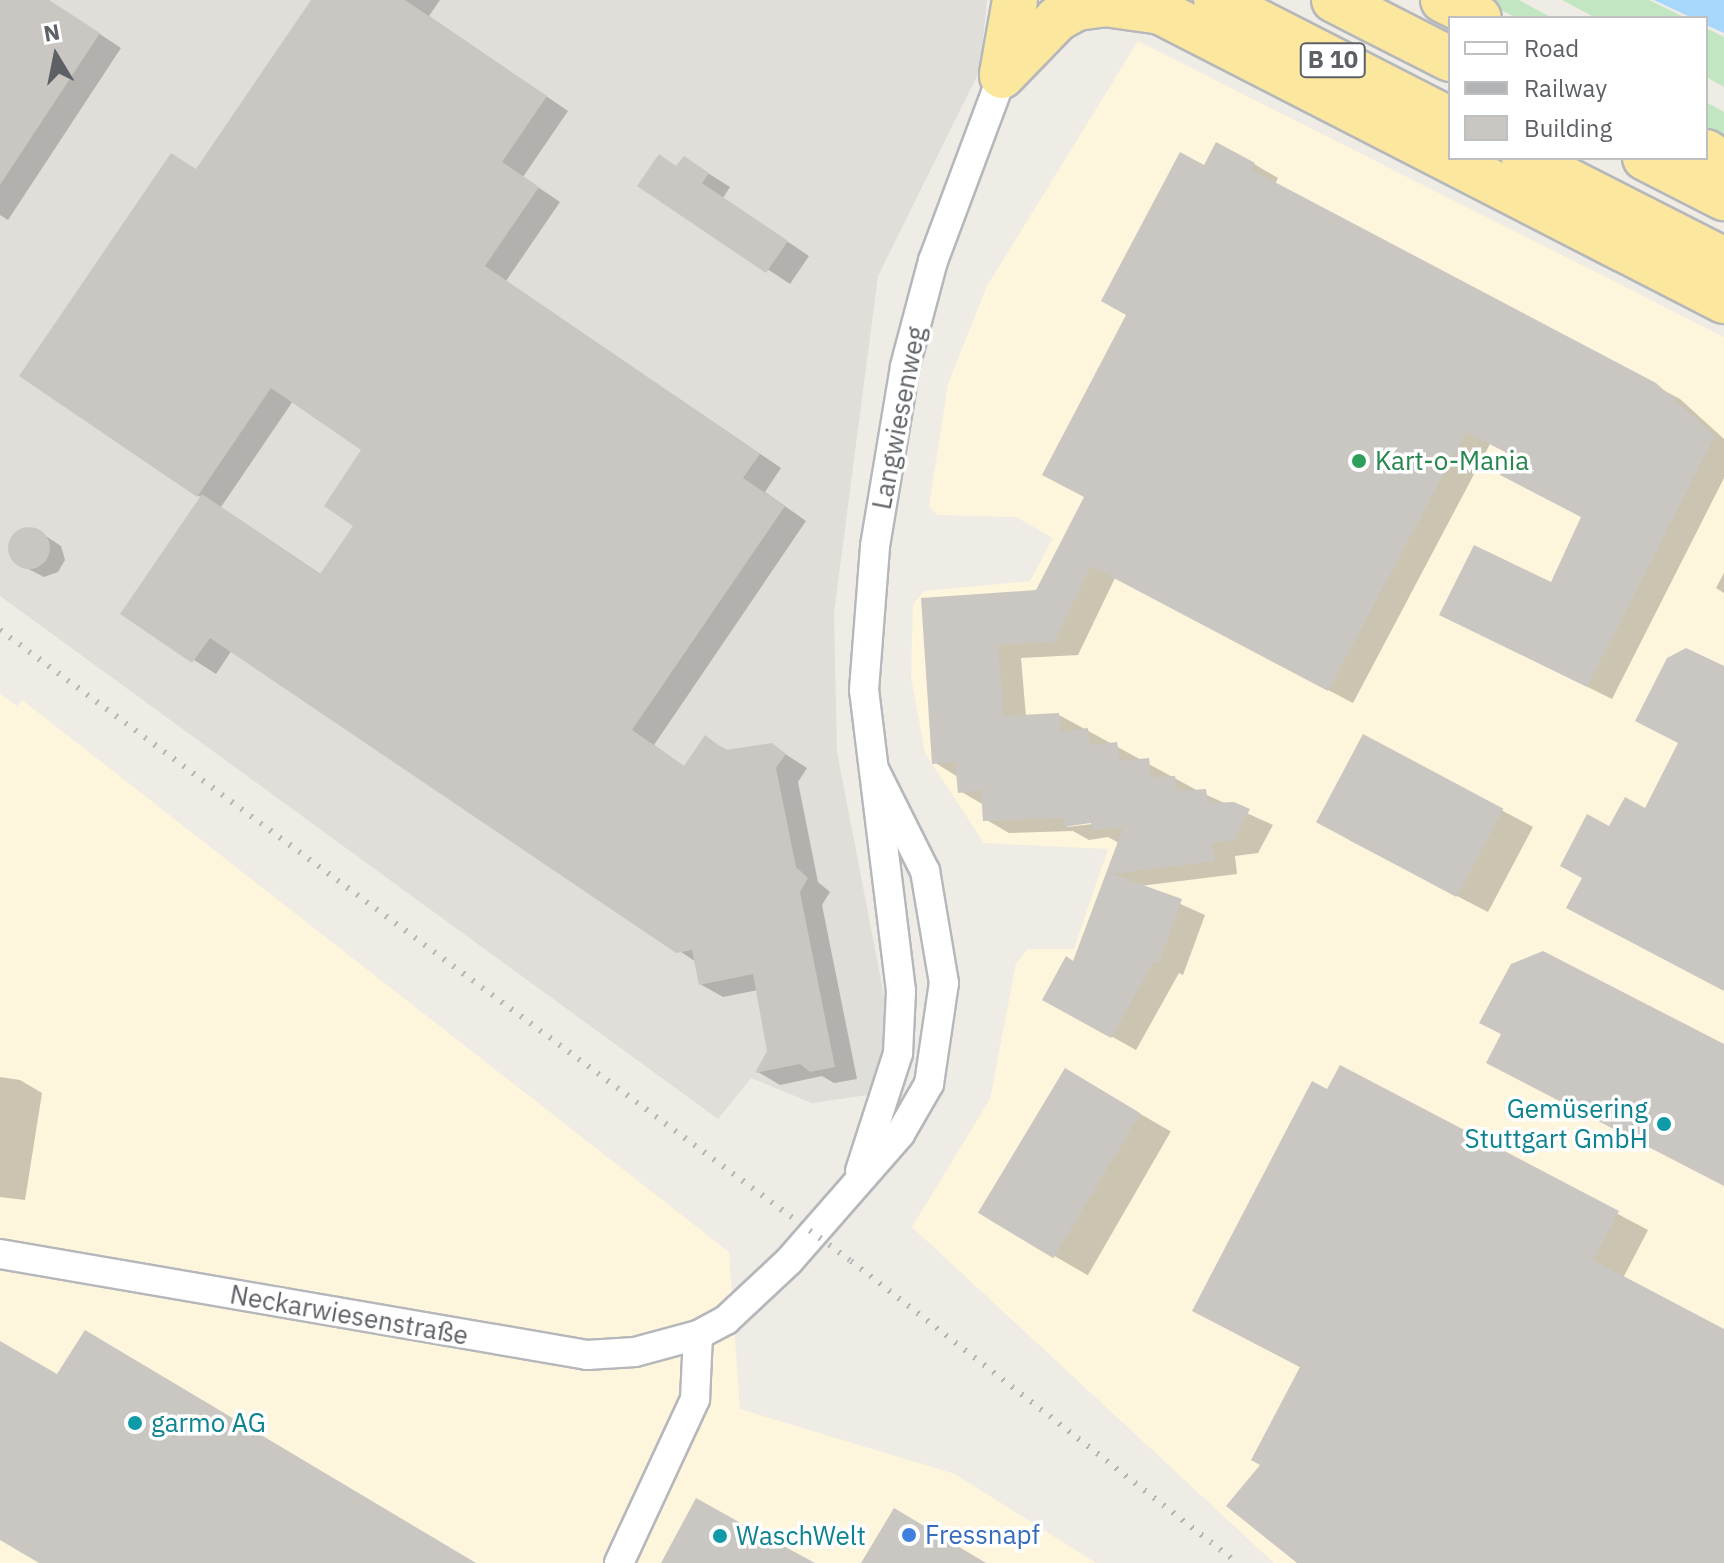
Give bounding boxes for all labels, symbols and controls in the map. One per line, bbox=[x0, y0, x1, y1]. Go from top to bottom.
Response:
north arrow bbox=[16, 16, 96, 96]
text: N bbox=[41, 16, 62, 48]
legend bbox=[1448, 16, 1708, 160]
text: Road bbox=[1524, 32, 1579, 64]
road number: B 10 bbox=[1299, 40, 1367, 80]
text: Railway bbox=[1524, 72, 1607, 104]
text: Building bbox=[1524, 112, 1612, 144]
street label: Langwiesenweg bbox=[866, 324, 932, 512]
place label: Kart-o-Mania bbox=[1375, 445, 1529, 477]
marker: Kart-o-Mania bbox=[1350, 452, 1368, 470]
place label: Gemüsering Stuttgart GmbH bbox=[1465, 1093, 1648, 1154]
marker: Gemüsering Stuttgart GmbH bbox=[1655, 1115, 1673, 1133]
street label: Neckarwiesenstraße bbox=[228, 1279, 470, 1351]
place label: garmo AG bbox=[151, 1407, 266, 1439]
marker: garmo AG bbox=[126, 1414, 144, 1432]
place label: Fressnapf bbox=[925, 1519, 1040, 1551]
place label: WaschWelt bbox=[736, 1520, 866, 1552]
marker: Fressnapf bbox=[900, 1526, 918, 1544]
marker: WaschWelt bbox=[711, 1527, 729, 1545]

